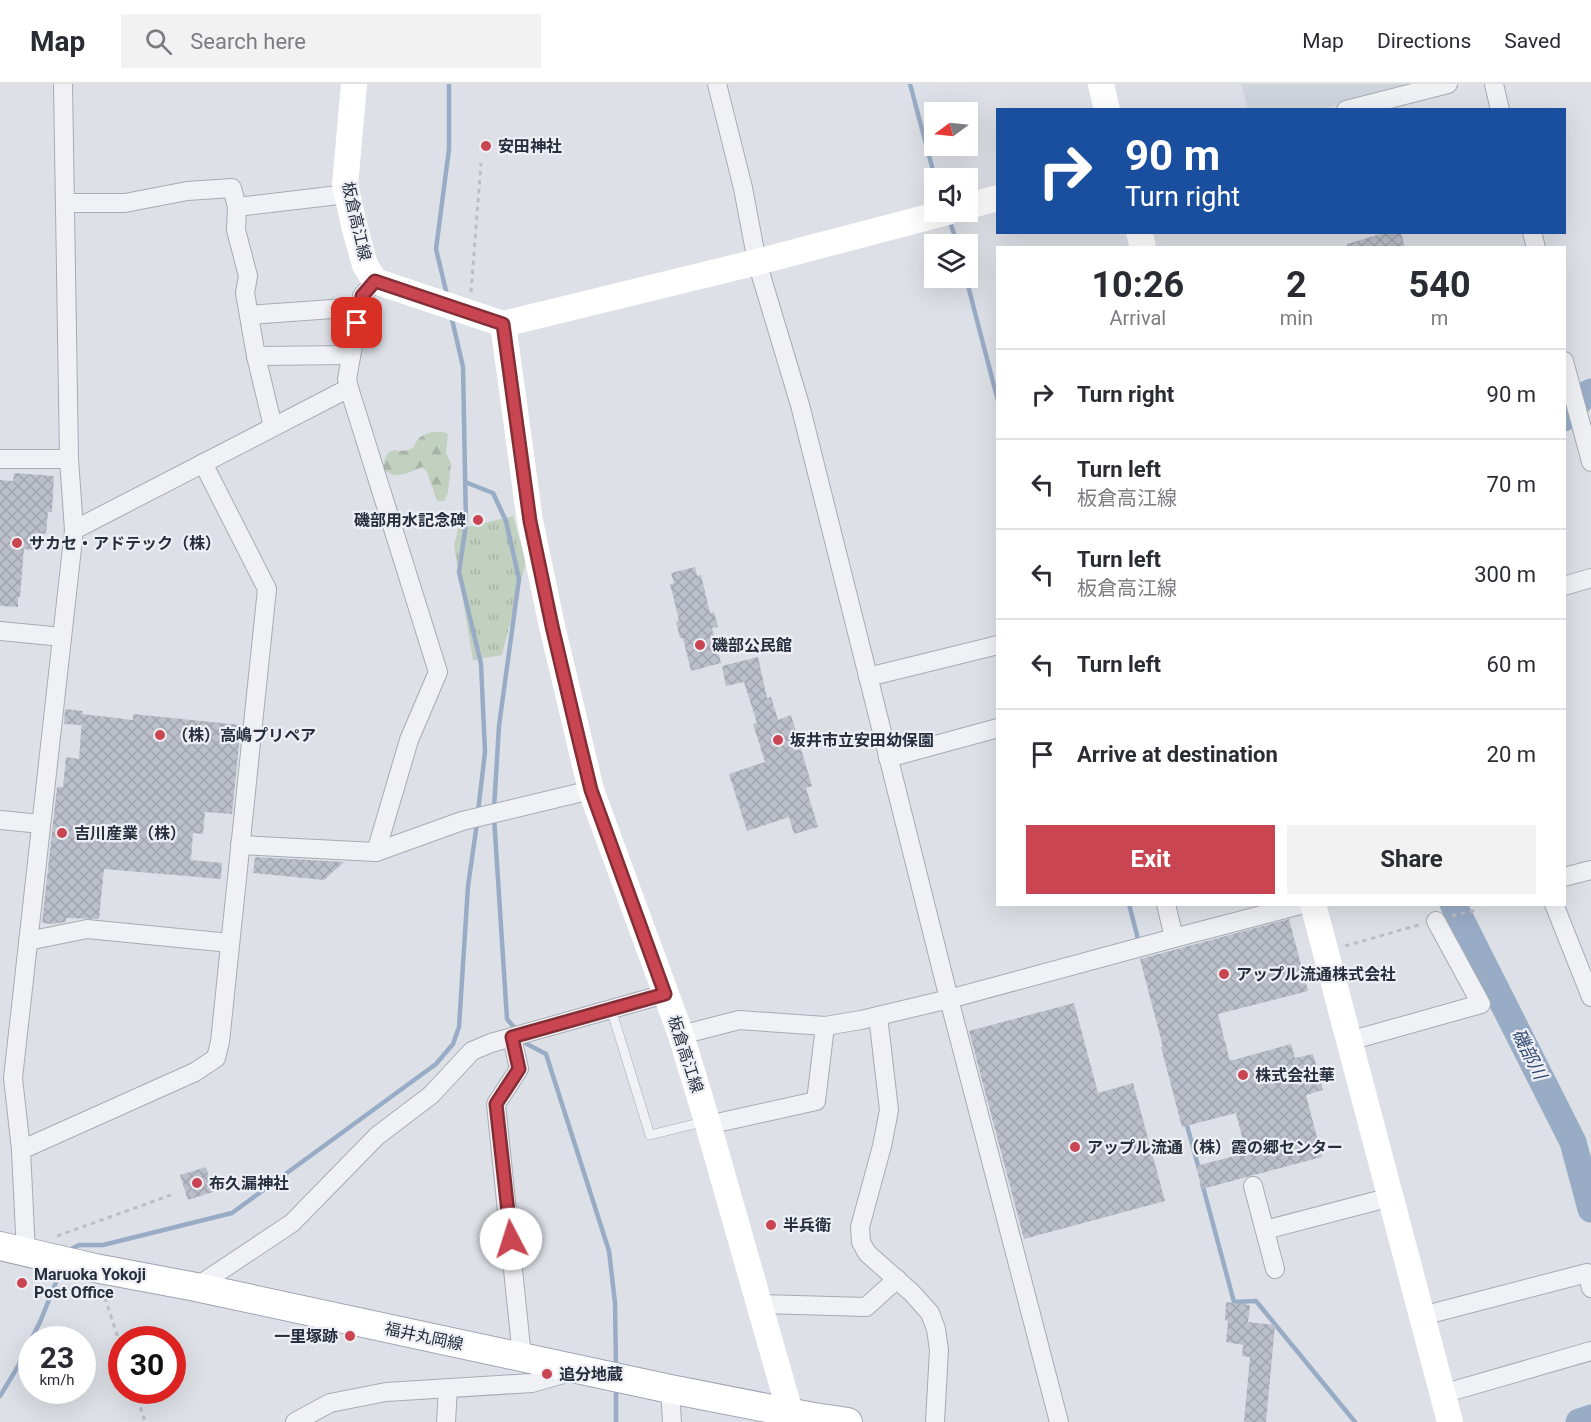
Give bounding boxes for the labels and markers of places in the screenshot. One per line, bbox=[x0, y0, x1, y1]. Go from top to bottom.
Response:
place label: 安田神社 bbox=[498, 137, 562, 156]
marker: 安田神社 bbox=[479, 139, 493, 153]
pin bbox=[331, 297, 382, 348]
place label: 磯部用水記念碑 bbox=[354, 511, 466, 530]
marker: 磯部用水記念碑 bbox=[471, 513, 485, 527]
place label: サカセ・アドテック（株） bbox=[29, 534, 221, 553]
marker: サカセ・アドテック（株） bbox=[10, 536, 24, 550]
place label: 磯部公民館 bbox=[712, 636, 792, 655]
marker: 磯部公民館 bbox=[693, 638, 707, 652]
place label: （株）高嶋プリペア bbox=[172, 726, 316, 745]
marker: （株）高嶋プリペア bbox=[153, 728, 167, 742]
place label: 坂井市立安田幼保園 bbox=[790, 731, 934, 750]
marker: 坂井市立安田幼保園 bbox=[771, 733, 785, 747]
place label: 吉川産業（株） bbox=[74, 824, 186, 843]
marker: 吉川産業（株） bbox=[55, 826, 69, 840]
place label: アップル流通株式会社 bbox=[1236, 965, 1396, 984]
marker: アップル流通株式会社 bbox=[1217, 967, 1231, 981]
place label: 株式会社華 bbox=[1255, 1066, 1335, 1085]
marker: 株式会社華 bbox=[1236, 1068, 1250, 1082]
place label: アップル流通（株）霞の郷センター bbox=[1087, 1138, 1343, 1157]
marker: アップル流通（株）霞の郷センター bbox=[1068, 1140, 1082, 1154]
place label: 布久漏神社 bbox=[209, 1174, 289, 1193]
marker: 布久漏神社 bbox=[190, 1176, 204, 1190]
place label: 半兵衛 bbox=[783, 1216, 831, 1235]
marker: 半兵衛 bbox=[764, 1218, 778, 1232]
place label: Maruoka Yokoji Post Office bbox=[34, 1265, 146, 1302]
marker: Maruoka Yokoji Post Office bbox=[15, 1276, 29, 1290]
place label: 一里塚跡 bbox=[274, 1327, 338, 1346]
marker: 一里塚跡 bbox=[343, 1329, 357, 1343]
place label: 追分地蔵 bbox=[559, 1365, 623, 1384]
marker: 追分地蔵 bbox=[540, 1367, 554, 1381]

